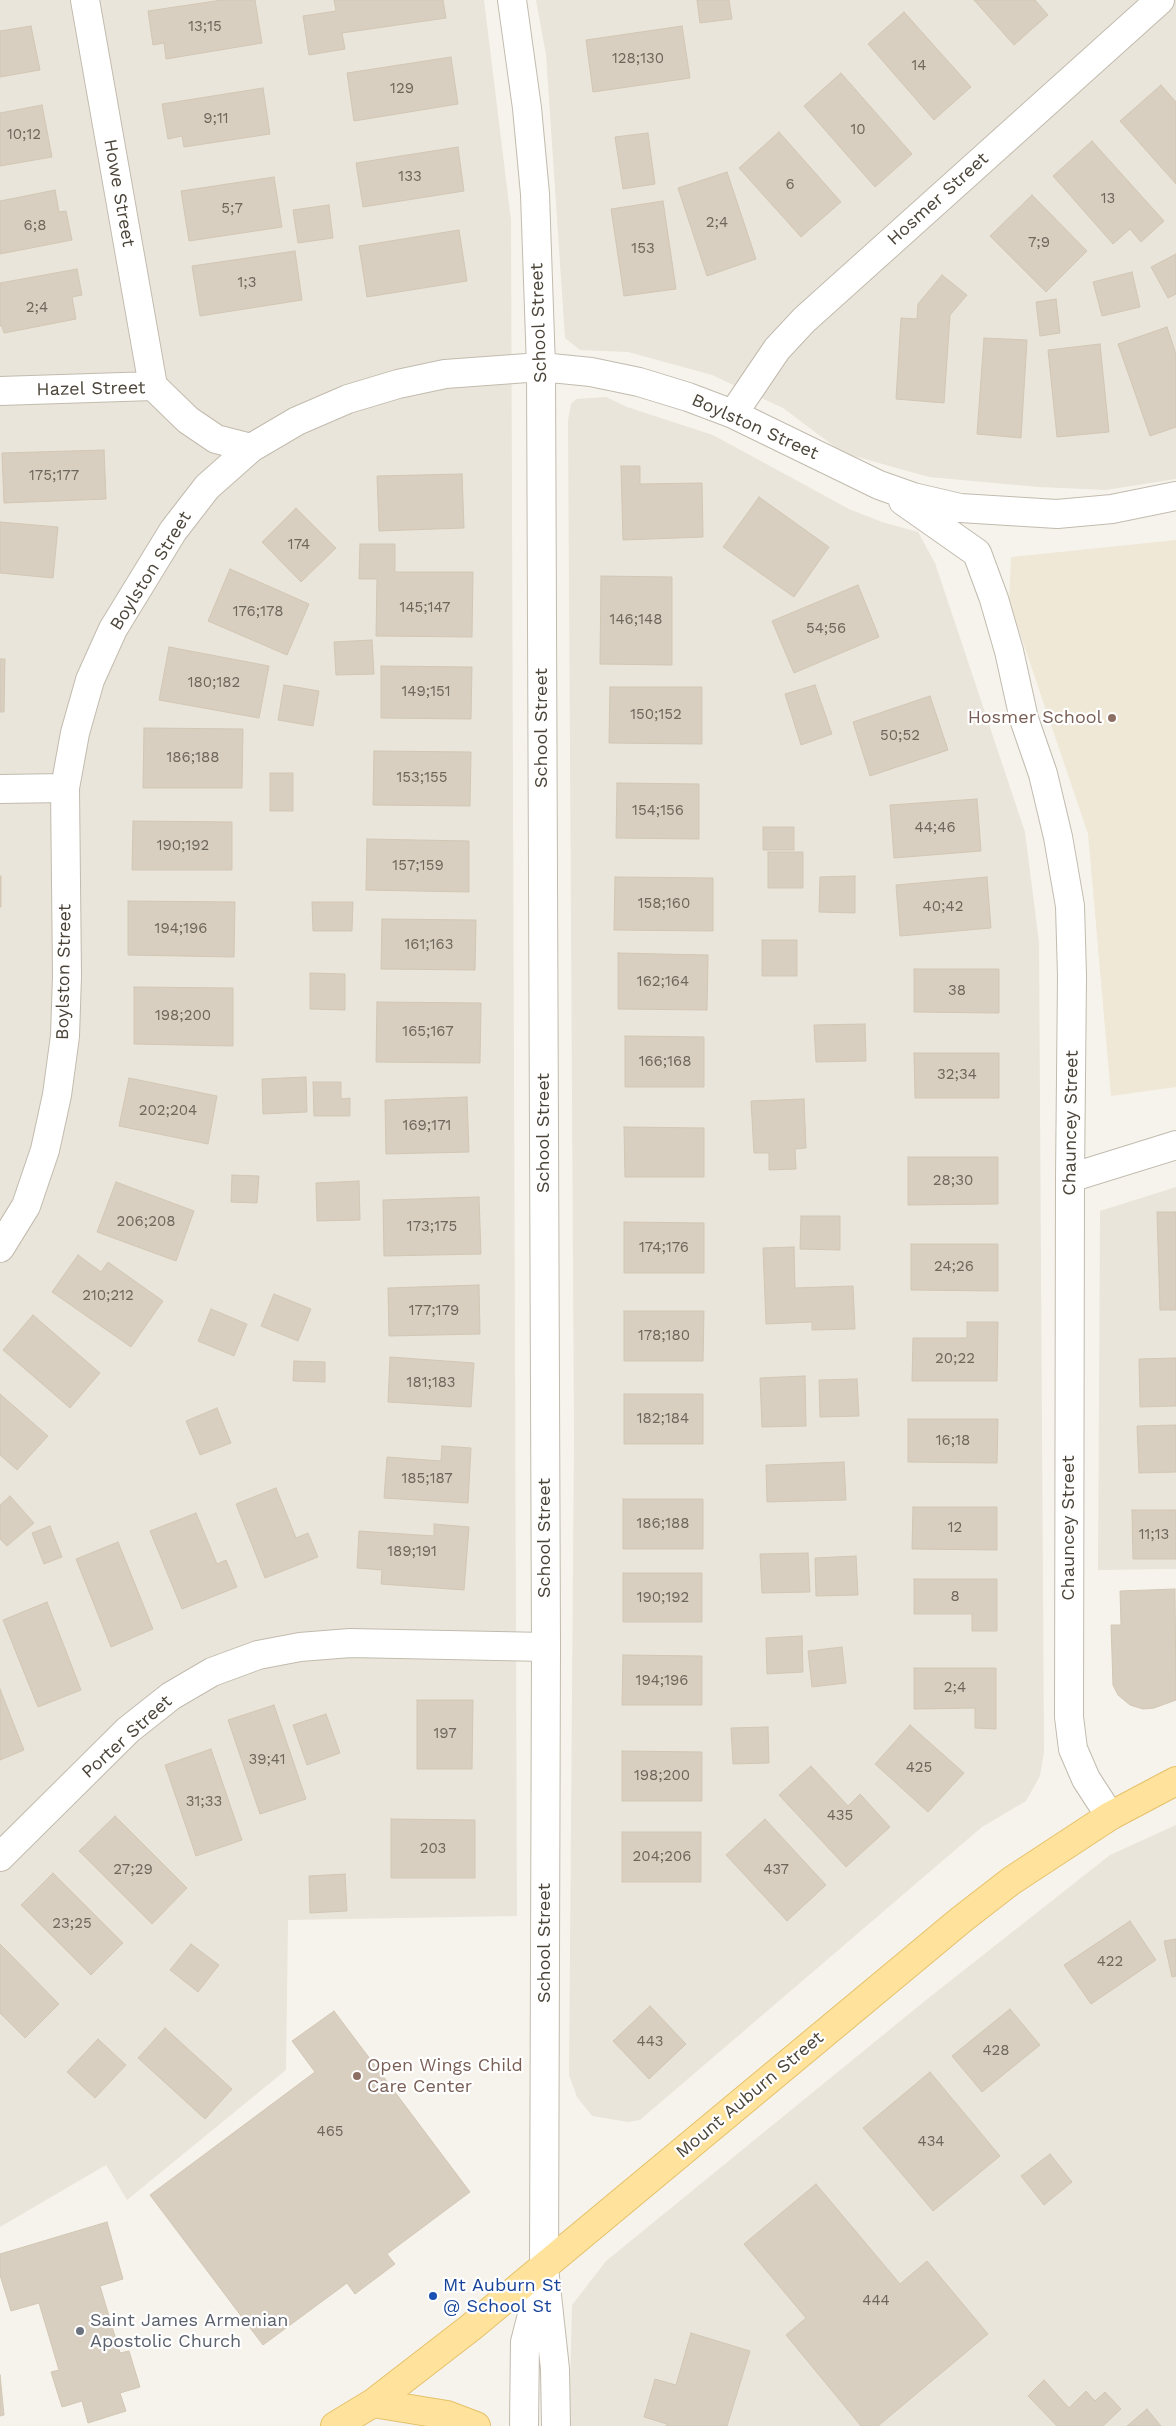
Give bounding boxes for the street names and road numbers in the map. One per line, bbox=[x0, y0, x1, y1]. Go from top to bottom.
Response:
street label: Howe Street bbox=[99, 137, 139, 249]
street label: Hosmer Street bbox=[883, 148, 993, 250]
street label: School Street bbox=[526, 263, 552, 383]
street label: Hazel Street bbox=[36, 377, 146, 401]
street label: Boylston Street bbox=[688, 389, 822, 465]
street label: Boylston Street bbox=[106, 507, 196, 635]
street label: School Street bbox=[531, 668, 553, 788]
street label: Boylston Street bbox=[52, 904, 76, 1040]
street label: Chauncey Street bbox=[1059, 1050, 1083, 1196]
street label: School Street bbox=[533, 1073, 555, 1193]
street label: Chauncey Street bbox=[1058, 1455, 1080, 1601]
street label: School Street bbox=[534, 1478, 556, 1598]
street label: Porter Street bbox=[77, 1691, 177, 1783]
street label: School Street bbox=[534, 1883, 556, 2003]
street label: Mount Auburn Street bbox=[672, 2027, 828, 2163]

